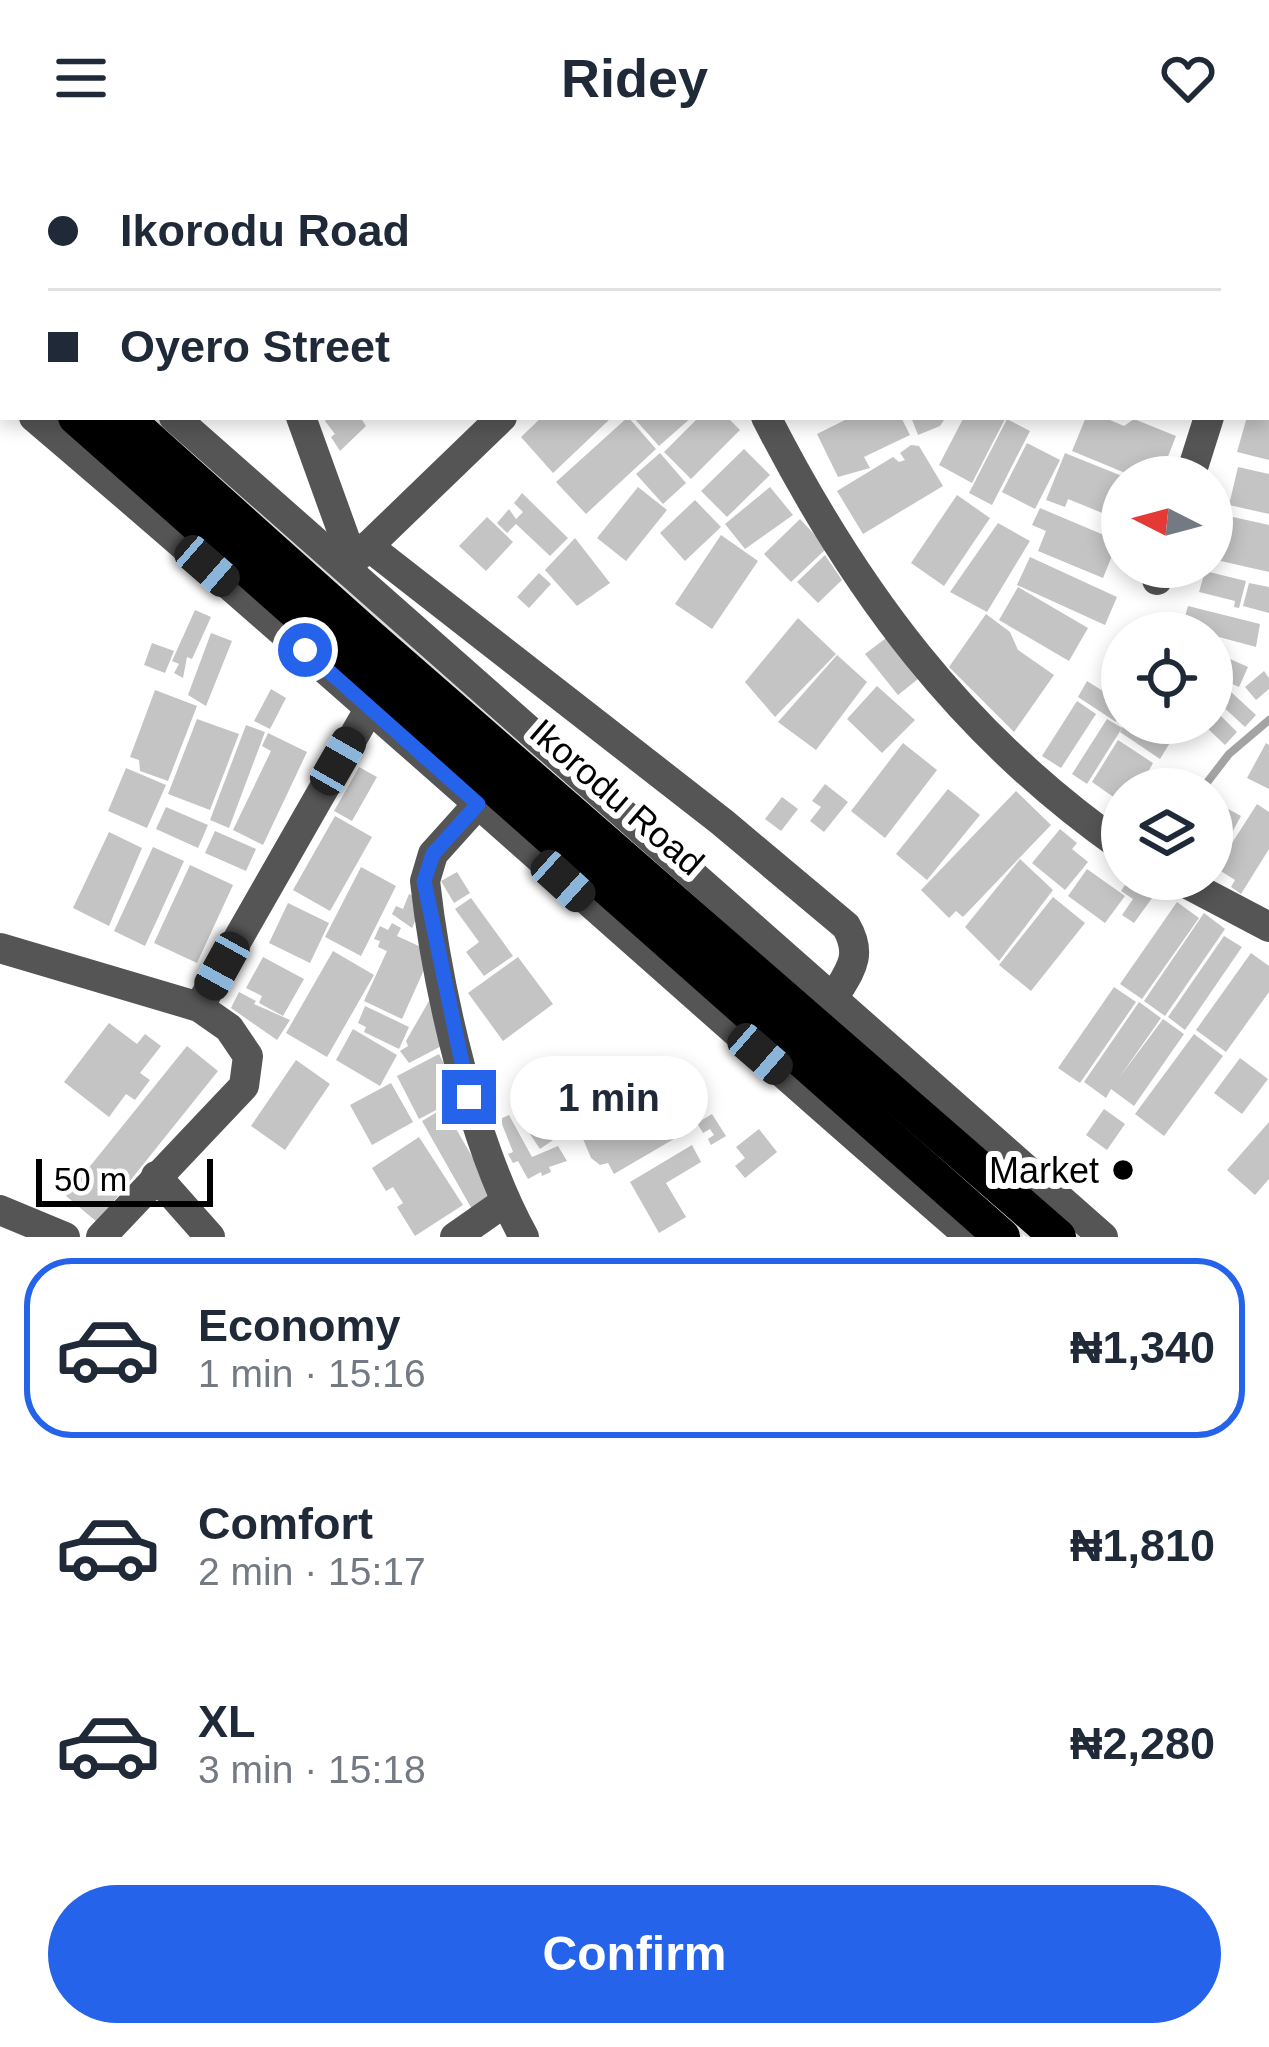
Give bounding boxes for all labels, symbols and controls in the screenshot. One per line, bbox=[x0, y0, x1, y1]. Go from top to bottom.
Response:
icon: menu bbox=[48, 45, 114, 111]
icon: heart bbox=[1155, 45, 1221, 111]
text: Ridey bbox=[561, 48, 708, 108]
text: Ikorodu Road bbox=[120, 205, 410, 256]
text: Oyero Street bbox=[120, 321, 390, 372]
north arrow bbox=[1101, 456, 1233, 588]
map controls bbox=[1101, 456, 1233, 900]
car bbox=[168, 529, 246, 603]
button: locate bbox=[1101, 612, 1233, 744]
route start bbox=[278, 623, 332, 677]
street label: Ikorodu Road bbox=[522, 711, 712, 883]
car bbox=[304, 721, 372, 801]
button: layers bbox=[1101, 768, 1233, 900]
car bbox=[524, 844, 602, 918]
car bbox=[189, 926, 255, 1006]
car bbox=[721, 1017, 799, 1091]
callout: 1 min bbox=[511, 1055, 709, 1139]
route end bbox=[442, 1070, 496, 1124]
text: 1 min bbox=[558, 1076, 660, 1119]
place label: Market bbox=[989, 1150, 1099, 1191]
scale bar bbox=[36, 1153, 213, 1206]
marker: Market bbox=[1110, 1157, 1136, 1183]
text: 50 m bbox=[54, 1161, 127, 1198]
icon: car bbox=[54, 1294, 162, 1402]
text: Economy bbox=[198, 1300, 401, 1351]
text: ₦1,340 bbox=[1070, 1322, 1215, 1373]
text: 1 min · 15:16 bbox=[198, 1352, 426, 1395]
icon: car bbox=[54, 1492, 162, 1600]
text: Comfort bbox=[198, 1498, 373, 1549]
text: ₦1,810 bbox=[1070, 1520, 1215, 1571]
text: 2 min · 15:17 bbox=[198, 1550, 426, 1593]
icon: car bbox=[54, 1690, 162, 1798]
text: XL bbox=[198, 1696, 256, 1747]
text: ₦2,280 bbox=[1070, 1718, 1215, 1769]
text: 3 min · 15:18 bbox=[198, 1748, 426, 1791]
button: Confirm bbox=[48, 1885, 1221, 2023]

